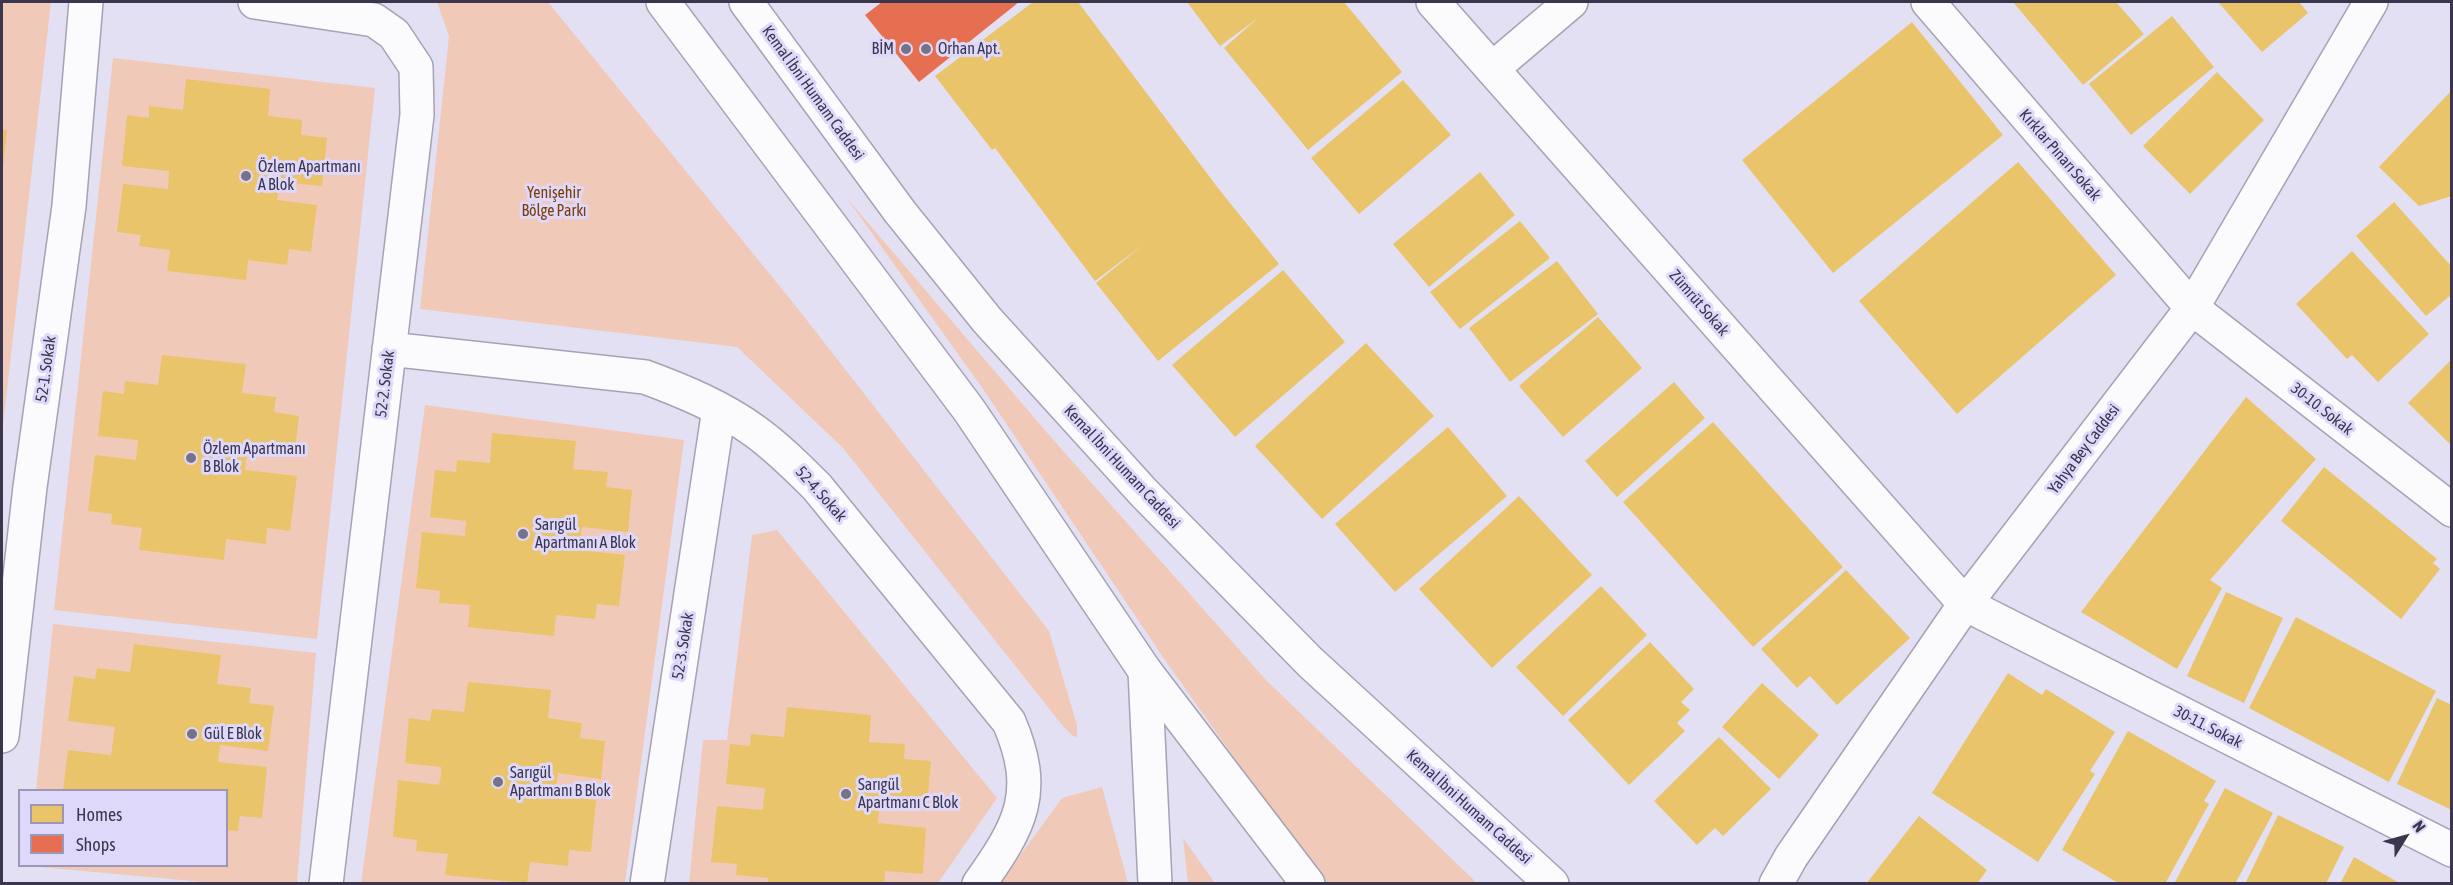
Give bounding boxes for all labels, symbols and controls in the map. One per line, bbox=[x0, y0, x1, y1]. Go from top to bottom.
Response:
street label: Kemal İbni Humam Caddesi bbox=[758, 22, 868, 164]
place label: BİM bbox=[872, 39, 894, 59]
place label: Orhan Apt. bbox=[938, 39, 1000, 59]
marker: BİM bbox=[899, 42, 913, 56]
marker: Orhan Apt. bbox=[919, 42, 933, 56]
street label: Kırklar Pınarı Sokak bbox=[2015, 105, 2105, 205]
place label: Özlem Apartmanı A Blok bbox=[258, 157, 361, 195]
marker: Özlem Apartmanı A Blok bbox=[239, 169, 253, 183]
park label: Yenişehir Bölge Parkı bbox=[521, 183, 587, 221]
street label: Zümrüt Sokak bbox=[1665, 266, 1733, 340]
street label: 52-1. Sokak bbox=[32, 335, 60, 403]
street label: 52-2. Sokak bbox=[371, 349, 399, 419]
street label: 30-10. Sokak bbox=[2287, 379, 2357, 439]
street label: Yahya Bey Caddesi bbox=[2044, 400, 2124, 498]
street label: Kemal İbni Humam Caddesi bbox=[1060, 401, 1184, 533]
place label: Özlem Apartmanı B Blok bbox=[203, 439, 306, 477]
marker: Özlem Apartmanı B Blok bbox=[184, 451, 198, 465]
street label: 52-4. Sokak bbox=[791, 463, 851, 525]
place label: Sarıgül Apartmanı A Blok bbox=[535, 515, 636, 553]
marker: Sarıgül Apartmanı A Blok bbox=[516, 527, 530, 541]
street label: 52-3. Sokak bbox=[668, 611, 698, 681]
street label: 30-11. Sokak bbox=[2171, 702, 2245, 752]
place label: Gül E Blok bbox=[204, 724, 262, 744]
marker: Gül E Blok bbox=[185, 727, 199, 741]
street label: Kemal İbni Humam Caddesi bbox=[1403, 746, 1535, 868]
place label: Sarıgül Apartmanı B Blok bbox=[510, 763, 611, 801]
marker: Sarıgül Apartmanı B Blok bbox=[491, 775, 505, 789]
place label: Sarıgül Apartmanı C Blok bbox=[858, 775, 958, 813]
marker: Sarıgül Apartmanı C Blok bbox=[839, 787, 853, 801]
legend bbox=[18, 789, 228, 867]
text: Homes bbox=[76, 804, 122, 825]
north arrow bbox=[2375, 807, 2435, 867]
text: N bbox=[2409, 817, 2429, 835]
text: Shops bbox=[76, 834, 116, 855]

